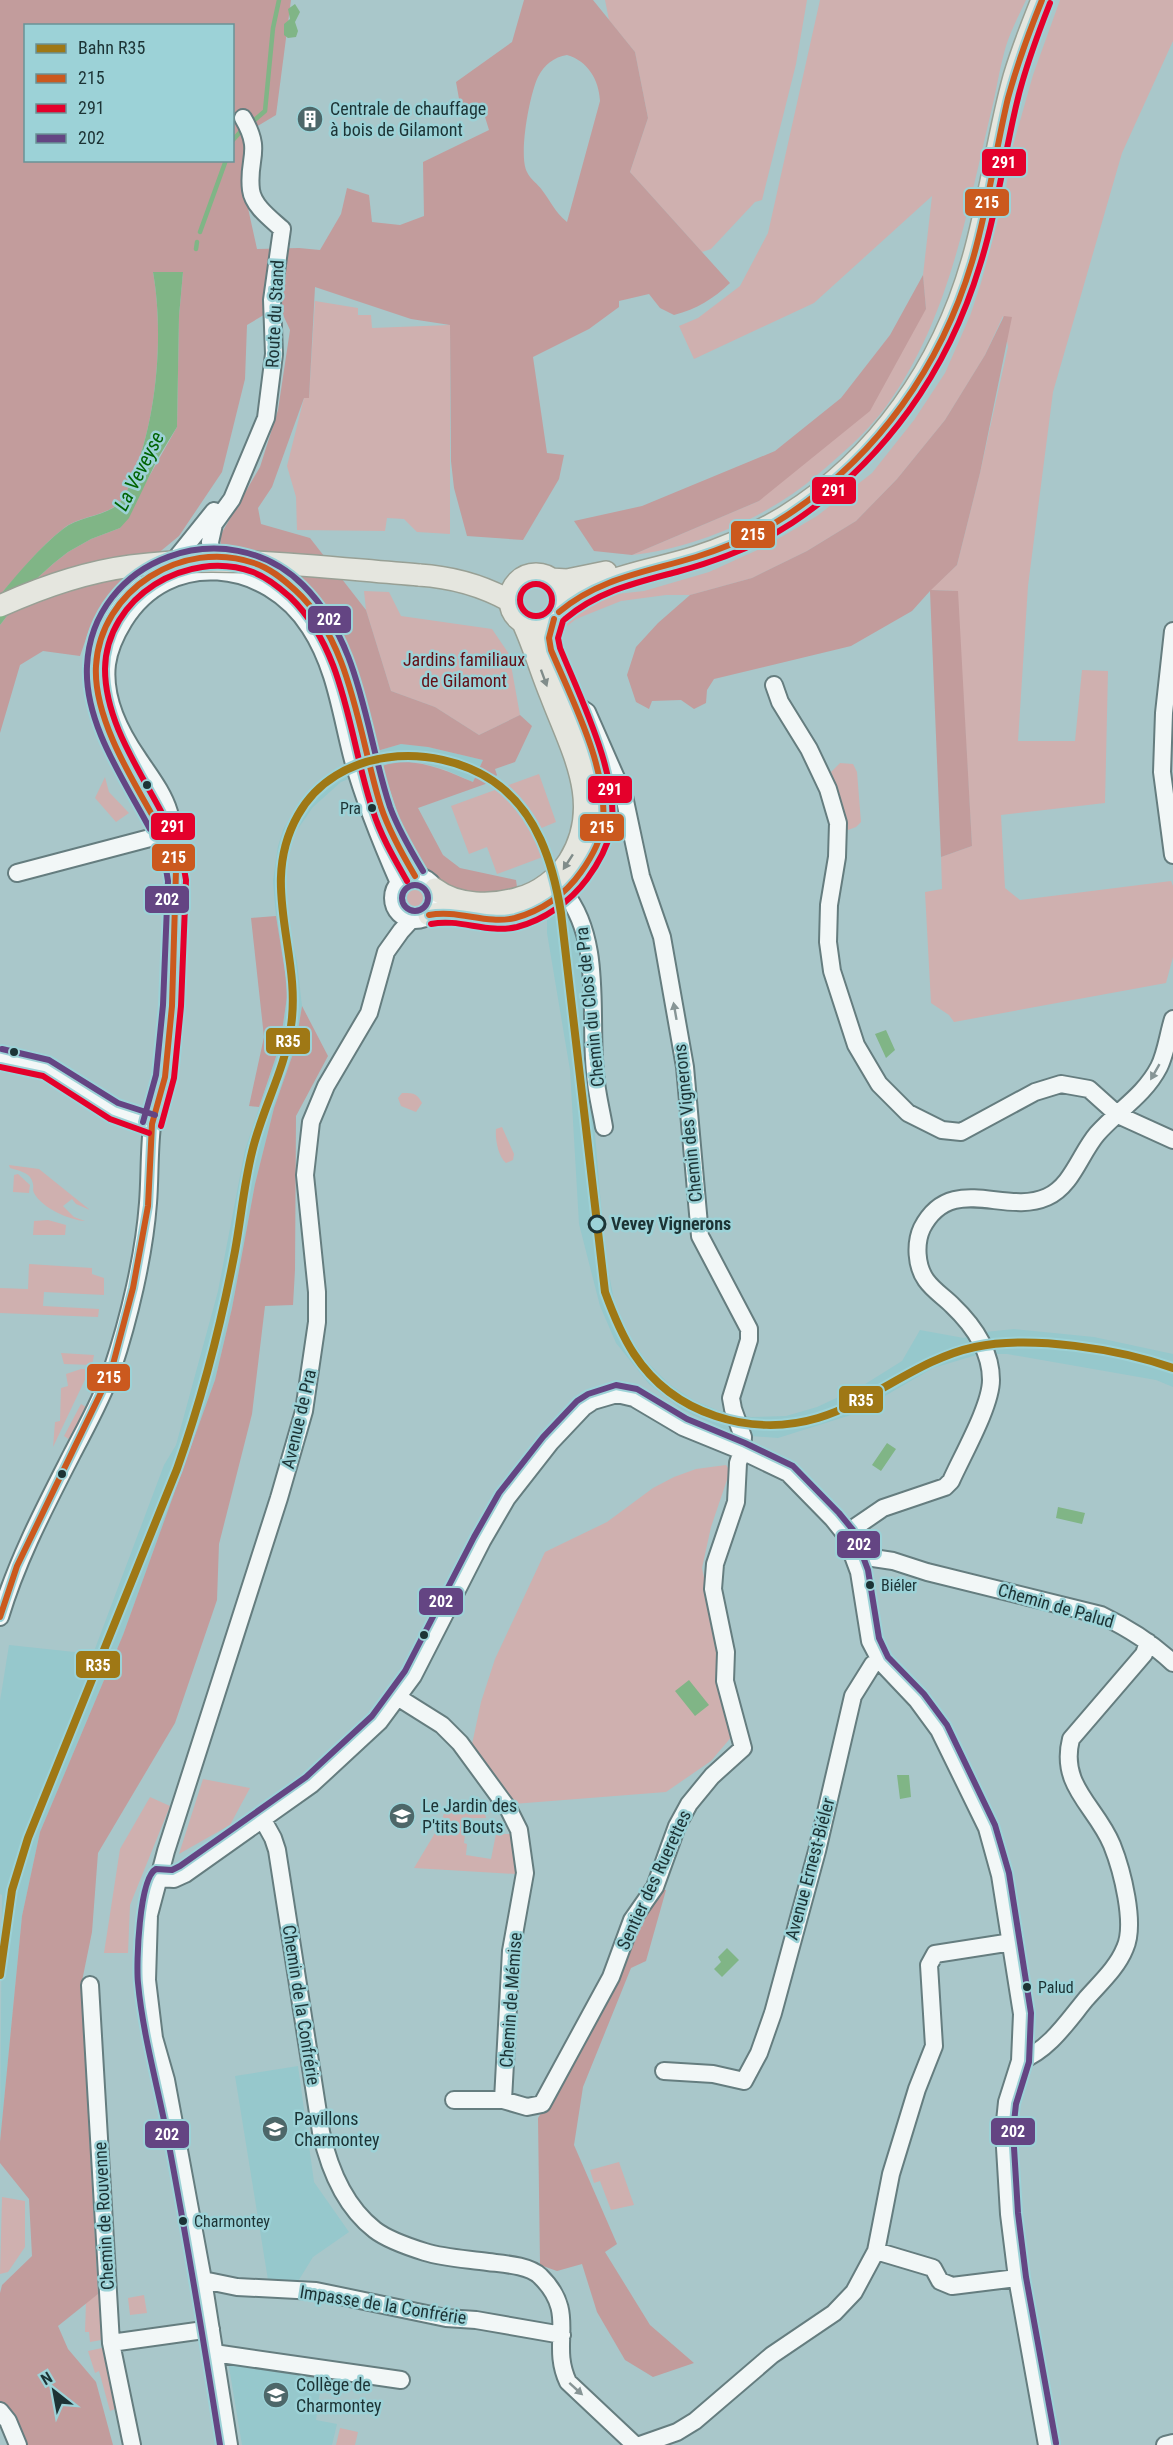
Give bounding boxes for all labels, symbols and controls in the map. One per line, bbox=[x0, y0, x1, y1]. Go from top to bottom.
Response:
legend bbox=[24, 24, 234, 162]
text: Bahn R35 bbox=[78, 37, 145, 58]
text: 215 bbox=[78, 67, 105, 88]
text: 291 bbox=[78, 97, 105, 118]
place label: Centrale de chauffage à bois de Gilamont bbox=[330, 98, 486, 140]
building icon: Centrale de chauffage à bois de Gilamont bbox=[295, 104, 325, 134]
text: 202 bbox=[78, 127, 105, 148]
line badge: 291 bbox=[981, 148, 1027, 177]
text: 291 bbox=[992, 153, 1016, 172]
line badge: 215 bbox=[964, 188, 1010, 217]
text: 215 bbox=[975, 193, 999, 212]
street label: Route du Stand bbox=[261, 260, 288, 368]
water label: La Veveyse bbox=[109, 427, 169, 515]
line badge: 291 bbox=[811, 476, 857, 505]
text: 291 bbox=[822, 481, 846, 500]
line badge: 215 bbox=[730, 520, 776, 549]
text: 215 bbox=[741, 525, 765, 544]
line badge: 202 bbox=[307, 605, 352, 634]
text: 202 bbox=[317, 610, 341, 629]
park label: Jardins familiaux de Gilamont bbox=[403, 649, 525, 691]
one-way arrow bbox=[540, 669, 549, 687]
line badge: 291 bbox=[587, 775, 633, 804]
unlabelled marker bbox=[141, 779, 153, 791]
text: 291 bbox=[598, 780, 622, 799]
place label: Pra bbox=[340, 799, 361, 818]
marker: Pra bbox=[366, 802, 378, 814]
line badge: 291 bbox=[150, 812, 196, 841]
line badge: 215 bbox=[579, 813, 625, 842]
text: 291 bbox=[161, 817, 185, 836]
text: 215 bbox=[590, 818, 614, 837]
line badge: 215 bbox=[151, 843, 196, 872]
text: 215 bbox=[162, 848, 186, 867]
one-way arrow bbox=[562, 853, 574, 869]
line badge: 202 bbox=[144, 885, 190, 914]
text: 202 bbox=[155, 890, 179, 909]
street label: Chemin du Clos de Pra bbox=[571, 926, 608, 1088]
one-way arrow bbox=[670, 1001, 679, 1020]
line badge: R35 bbox=[265, 1027, 311, 1055]
text: R35 bbox=[275, 1032, 301, 1051]
street label: Chemin des Vignerons bbox=[669, 1043, 706, 1203]
unlabelled marker bbox=[8, 1046, 20, 1058]
one-way arrow bbox=[1149, 1064, 1160, 1080]
place label: Vevey Vignerons bbox=[611, 1213, 731, 1234]
marker: Vevey Vignerons bbox=[588, 1215, 606, 1233]
line badge: 215 bbox=[86, 1363, 131, 1392]
street label: Avenue de Pra bbox=[277, 1367, 320, 1471]
text: 215 bbox=[97, 1368, 121, 1387]
line badge: R35 bbox=[838, 1385, 884, 1414]
text: R35 bbox=[848, 1391, 874, 1410]
unlabelled marker bbox=[56, 1468, 68, 1480]
line badge: 202 bbox=[836, 1530, 881, 1559]
text: 202 bbox=[847, 1535, 871, 1554]
place label: Biéler bbox=[881, 1576, 917, 1595]
marker: Biéler bbox=[864, 1579, 876, 1591]
street label: Chemin de Palud bbox=[996, 1579, 1117, 1632]
line badge: 202 bbox=[418, 1587, 464, 1616]
text: 202 bbox=[429, 1592, 453, 1611]
unlabelled marker bbox=[418, 1629, 430, 1641]
line badge: R35 bbox=[75, 1650, 121, 1679]
text: R35 bbox=[85, 1656, 111, 1675]
place label: Le Jardin des P'tits Bouts bbox=[422, 1795, 517, 1837]
street label: Avenue Ernest-Biéler bbox=[780, 1795, 839, 1942]
school or university icon: Le Jardin des P'tits Bouts bbox=[387, 1801, 417, 1831]
street label: Sentier des Ruerettes bbox=[612, 1807, 695, 1953]
street label: Chemin de la Confrérie bbox=[278, 1923, 325, 2086]
street label: Chemin de Mémise bbox=[495, 1932, 526, 2068]
place label: Palud bbox=[1038, 1978, 1074, 1997]
marker: Palud bbox=[1021, 1981, 1033, 1993]
place label: Pavillons Charmontey bbox=[294, 2108, 380, 2150]
school or university icon: Pavillons Charmontey bbox=[260, 2114, 290, 2144]
line badge: 202 bbox=[990, 2117, 1036, 2146]
line badge: 202 bbox=[144, 2120, 190, 2149]
text: 202 bbox=[1001, 2122, 1025, 2141]
text: 202 bbox=[155, 2125, 179, 2144]
street label: Chemin de Rouvenne bbox=[89, 2141, 118, 2291]
place label: Charmontey bbox=[194, 2212, 270, 2231]
marker: Charmontey bbox=[177, 2215, 189, 2227]
street label: Impasse de la Confrérie bbox=[298, 2281, 468, 2328]
north arrow bbox=[24, 2361, 84, 2421]
text: N bbox=[37, 2368, 56, 2389]
place label: Collège de Charmontey bbox=[296, 2374, 382, 2416]
school or university icon: Collège de Charmontey bbox=[261, 2380, 291, 2410]
one-way arrow bbox=[568, 2382, 583, 2395]

